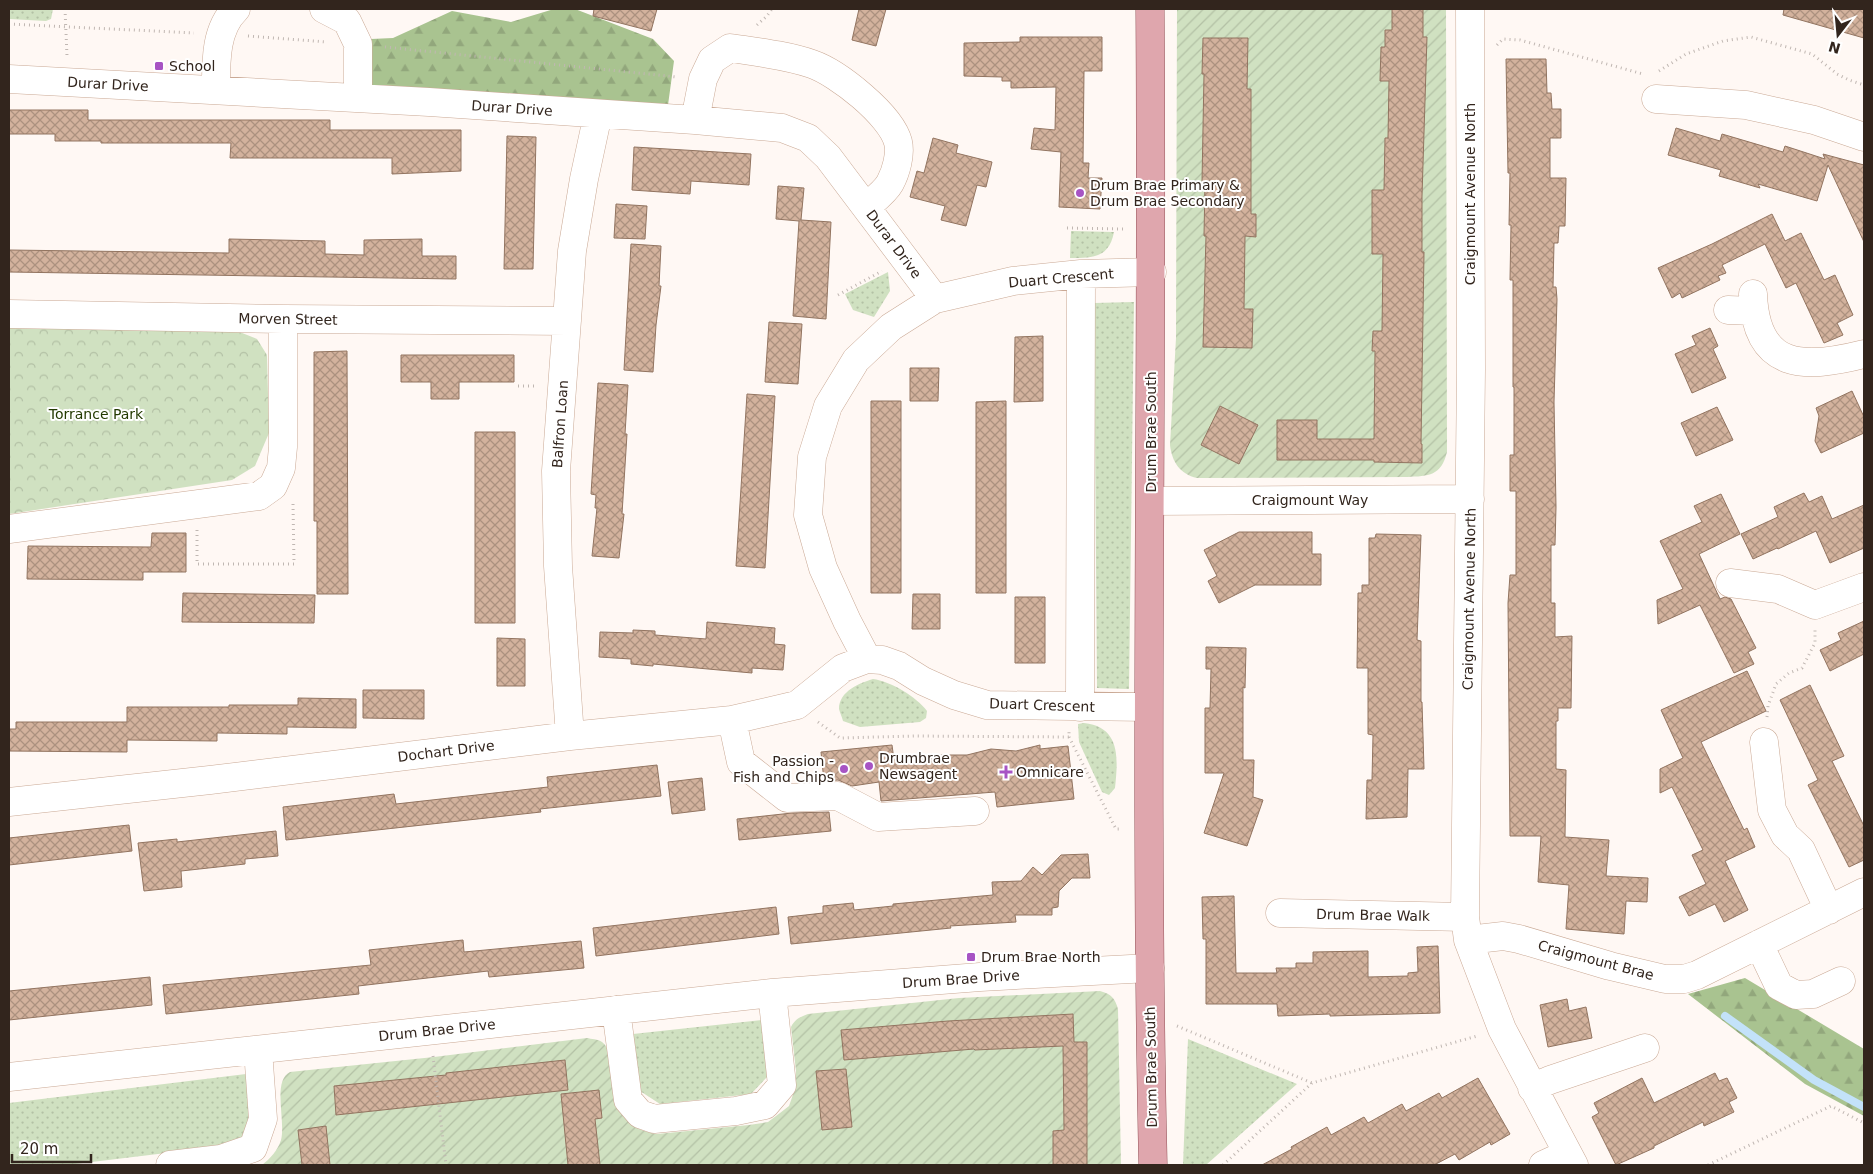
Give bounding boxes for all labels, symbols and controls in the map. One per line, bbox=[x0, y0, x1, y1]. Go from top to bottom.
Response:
north arrow bbox=[1813, 10, 1863, 60]
text: N bbox=[1827, 38, 1842, 57]
place label: School bbox=[169, 58, 215, 74]
marker: School bbox=[153, 60, 165, 72]
street label: Durar Drive bbox=[67, 74, 149, 94]
street label: Durar Drive bbox=[471, 97, 553, 119]
street label: Craigmount Avenue North bbox=[1462, 103, 1478, 285]
place label: Drum Brae Primary & Drum Brae Secondary bbox=[1090, 177, 1245, 209]
marker: Drum Brae Primary & Drum Brae Secondary bbox=[1074, 187, 1086, 199]
street label: Durar Drive bbox=[863, 207, 925, 281]
street label: Duart Crescent bbox=[1008, 265, 1115, 291]
street label: Morven Street bbox=[238, 310, 338, 328]
street label: Drum Brae South bbox=[1143, 371, 1159, 493]
street label: Balfron Loan bbox=[549, 380, 571, 468]
park label: Torrance Park bbox=[48, 406, 144, 422]
street label: Craigmount Way bbox=[1252, 492, 1368, 508]
street label: Craigmount Avenue North bbox=[1459, 508, 1479, 690]
street label: Duart Crescent bbox=[989, 695, 1096, 715]
street label: Dochart Drive bbox=[397, 737, 495, 765]
place label: Drumbrae Newsagent bbox=[879, 750, 958, 782]
place label: Passion - Fish and Chips bbox=[733, 753, 834, 785]
marker: Drumbrae Newsagent bbox=[863, 760, 875, 772]
marker: Passion - Fish and Chips bbox=[838, 763, 850, 775]
place label: Omnicare bbox=[1016, 764, 1084, 780]
marker: Omnicare bbox=[1000, 766, 1012, 778]
street label: Drum Brae Walk bbox=[1316, 906, 1431, 924]
street label: Craigmount Brae bbox=[1536, 937, 1656, 983]
place label: Drum Brae North bbox=[981, 949, 1101, 965]
marker: Drum Brae North bbox=[965, 951, 977, 963]
street label: Drum Brae Drive bbox=[902, 967, 1020, 991]
street label: Drum Brae South bbox=[1142, 1006, 1160, 1128]
street label: Drum Brae Drive bbox=[378, 1016, 496, 1044]
scale bar bbox=[12, 1132, 91, 1164]
text: 20 m bbox=[20, 1140, 58, 1158]

